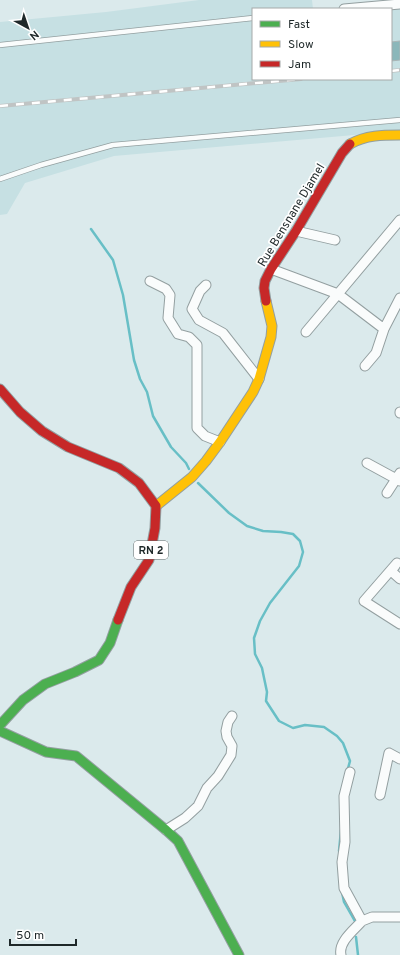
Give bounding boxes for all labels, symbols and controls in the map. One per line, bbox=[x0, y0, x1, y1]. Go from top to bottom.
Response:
north arrow bbox=[8, 8, 48, 48]
legend bbox=[252, 8, 392, 80]
text: Fast bbox=[288, 17, 310, 33]
text: N bbox=[26, 27, 41, 43]
text: Slow bbox=[288, 37, 314, 53]
text: Jam bbox=[288, 57, 311, 73]
street label: Rue Bensnane Djamel bbox=[255, 161, 329, 270]
road number: RN 2 bbox=[134, 541, 168, 559]
scale bar bbox=[10, 921, 76, 947]
text: 50 m bbox=[16, 928, 44, 944]

